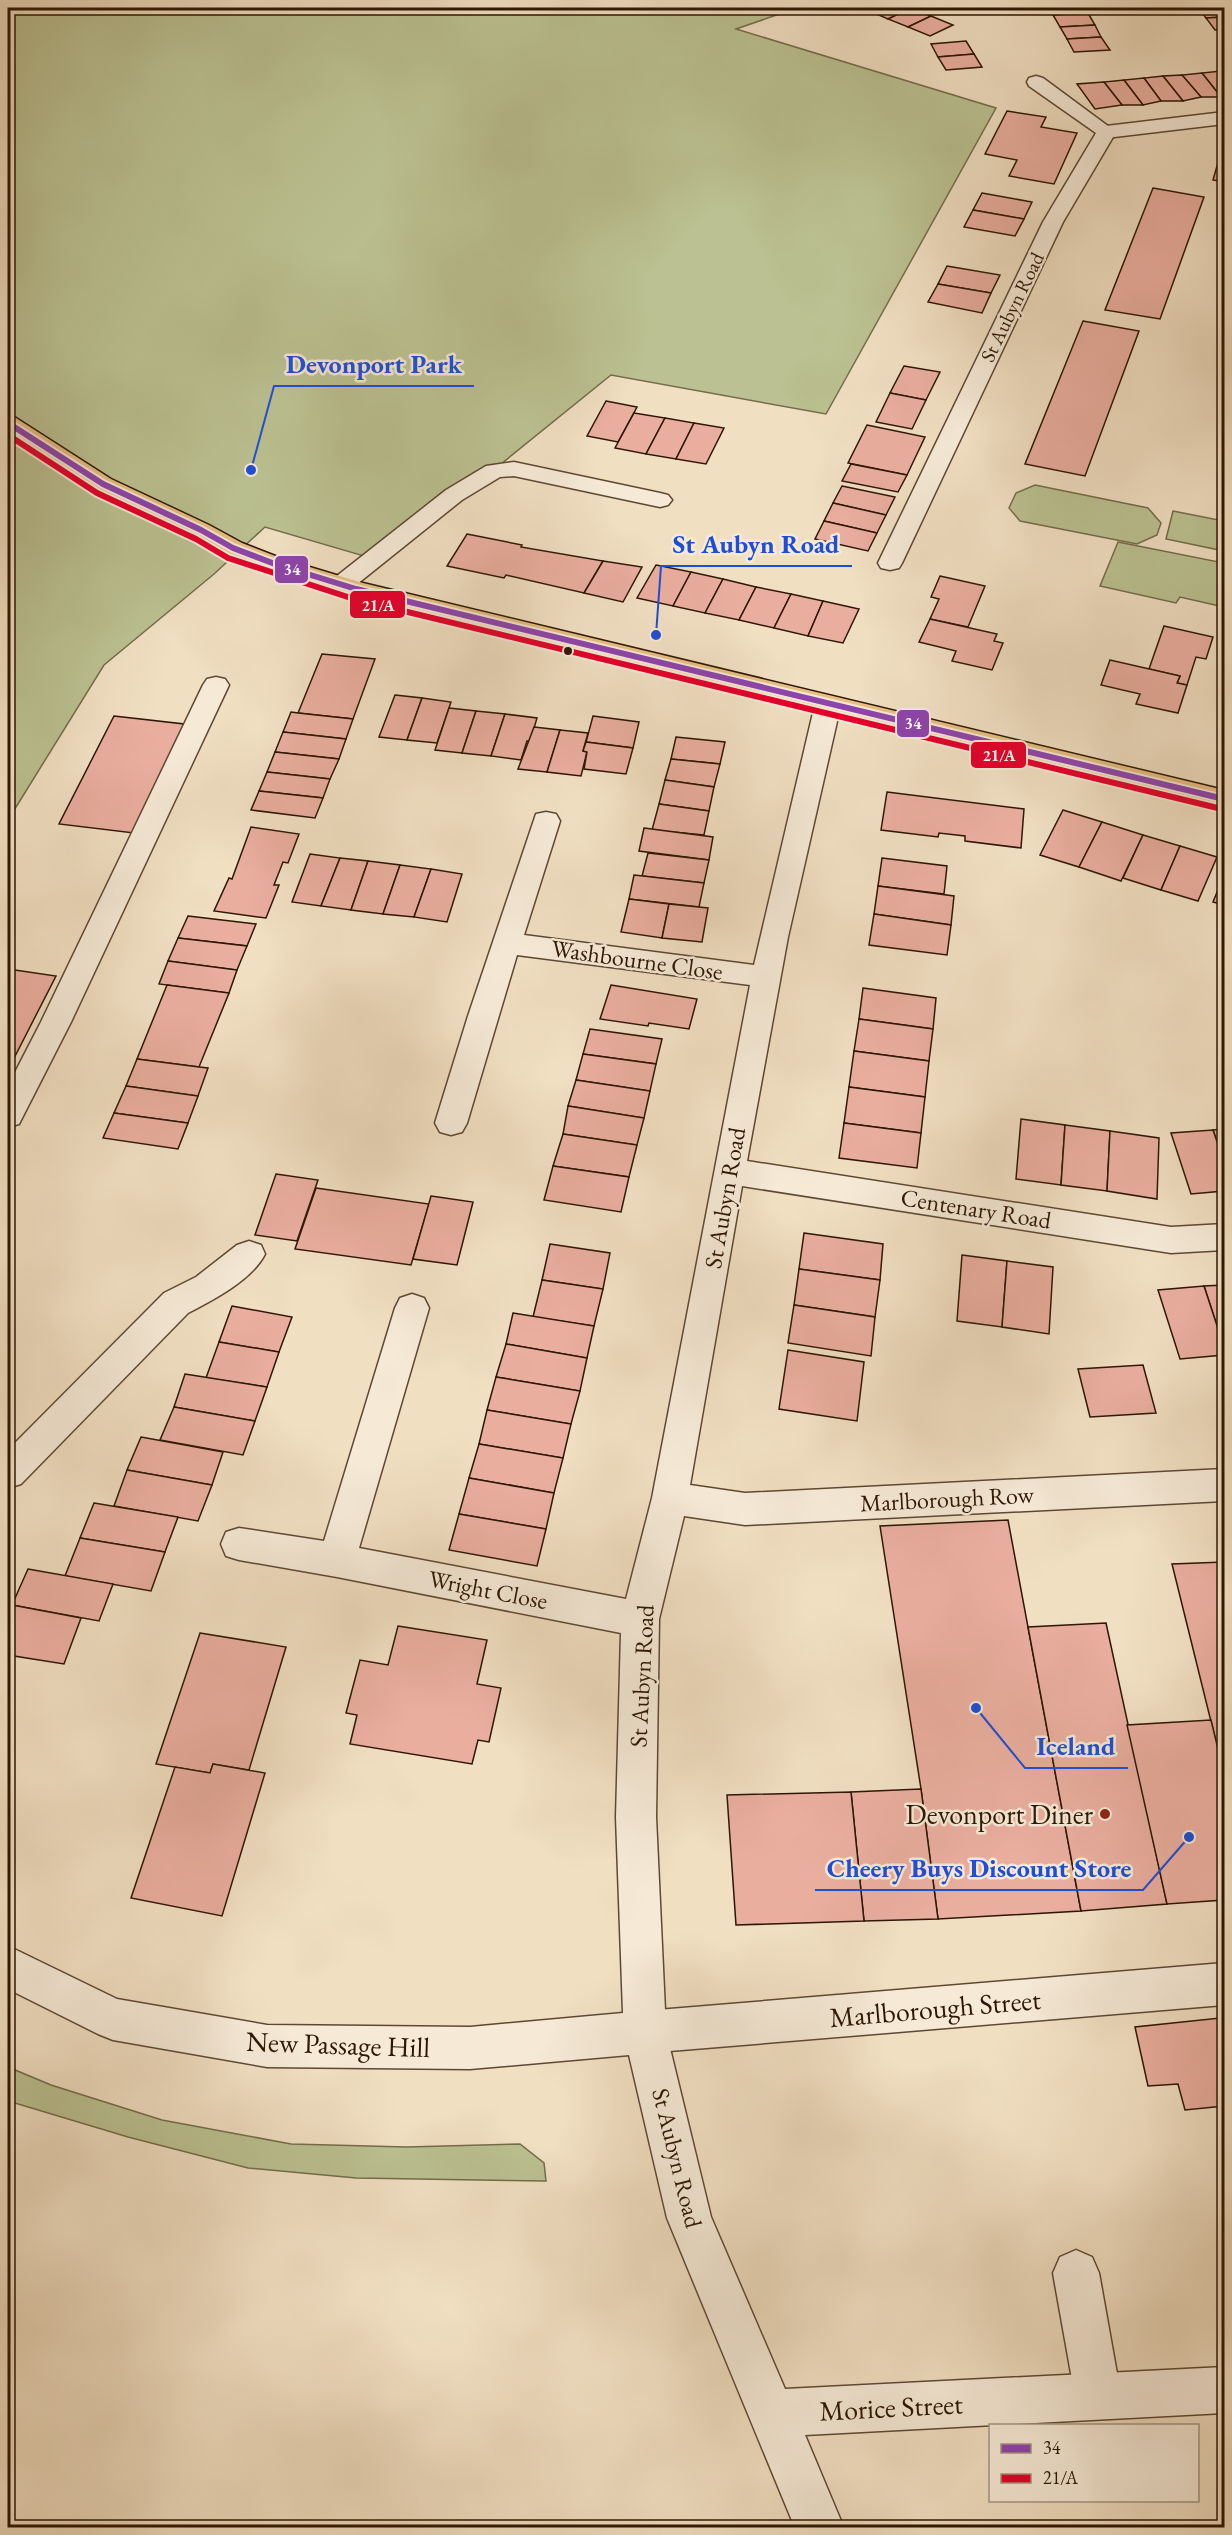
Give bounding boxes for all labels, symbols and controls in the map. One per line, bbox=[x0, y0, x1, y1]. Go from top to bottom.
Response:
street label: St Aubyn Road bbox=[974, 247, 1050, 366]
callout: Devonport Park bbox=[274, 342, 474, 386]
text: Devonport Park bbox=[286, 347, 463, 381]
callout: St Aubyn Road bbox=[661, 522, 852, 566]
text: St Aubyn Road bbox=[672, 527, 840, 561]
line badge: 34 bbox=[274, 555, 309, 584]
text: 34 bbox=[284, 559, 301, 580]
line badge: 21/A bbox=[349, 590, 406, 619]
text: 21/A bbox=[361, 595, 395, 616]
unlabelled marker bbox=[562, 645, 574, 657]
line badge: 34 bbox=[896, 709, 930, 738]
text: 34 bbox=[905, 713, 922, 734]
line badge: 21/A bbox=[970, 741, 1027, 769]
text: 21/A bbox=[982, 745, 1016, 766]
street label: Washbourne Close bbox=[549, 932, 725, 987]
street label: St Aubyn Road bbox=[697, 1124, 752, 1271]
street label: Centenary Road bbox=[899, 1181, 1054, 1236]
street label: Marlborough Row bbox=[859, 1478, 1035, 1519]
street label: Wright Close bbox=[426, 1563, 550, 1616]
street label: St Aubyn Road bbox=[622, 1603, 661, 1748]
callout: Iceland bbox=[1025, 1724, 1128, 1768]
text: Iceland bbox=[1037, 1729, 1116, 1763]
place label: Devonport Diner bbox=[906, 1796, 1094, 1832]
marker: Devonport Diner bbox=[1098, 1807, 1112, 1821]
callout: Cheery Buys Discount Store bbox=[815, 1846, 1143, 1890]
text: Cheery Buys Discount Store bbox=[827, 1851, 1131, 1885]
street label: Marlborough Street bbox=[828, 1981, 1042, 2035]
street label: New Passage Hill bbox=[245, 2023, 431, 2065]
street label: St Aubyn Road bbox=[645, 2085, 710, 2232]
street label: Morice Street bbox=[818, 2385, 964, 2429]
legend bbox=[989, 2424, 1199, 2502]
text: 34 bbox=[1043, 2436, 1061, 2459]
text: 21/A bbox=[1043, 2466, 1078, 2489]

